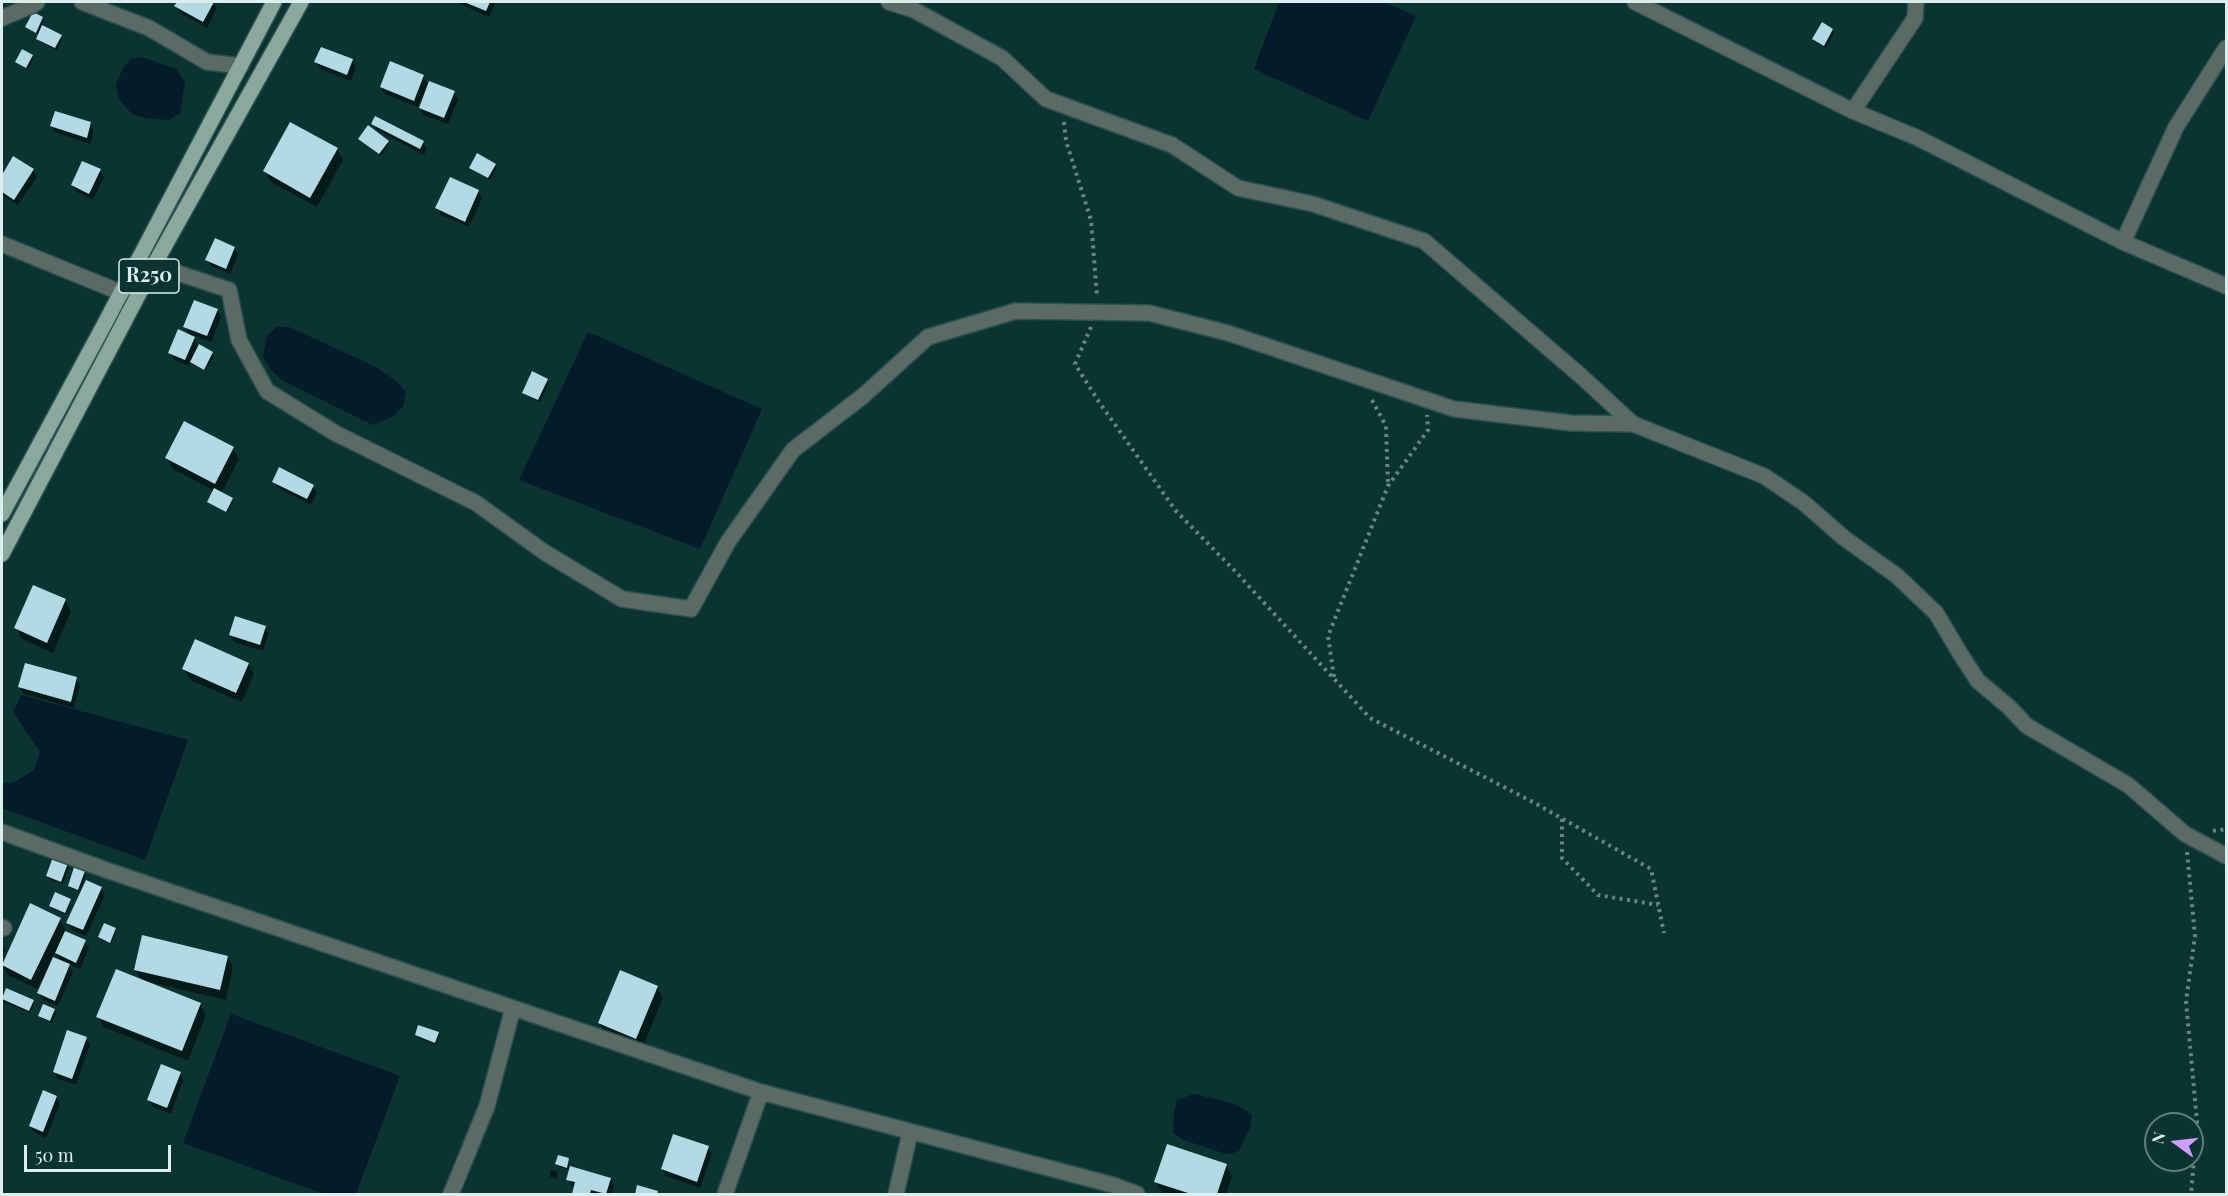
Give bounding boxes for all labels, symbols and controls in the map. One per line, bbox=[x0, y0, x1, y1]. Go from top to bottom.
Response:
road number: R250 bbox=[119, 259, 179, 293]
north arrow bbox=[2144, 1112, 2204, 1172]
text: N bbox=[2146, 1129, 2170, 1146]
scale bar bbox=[27, 1133, 174, 1171]
text: 50 m bbox=[35, 1143, 74, 1167]

